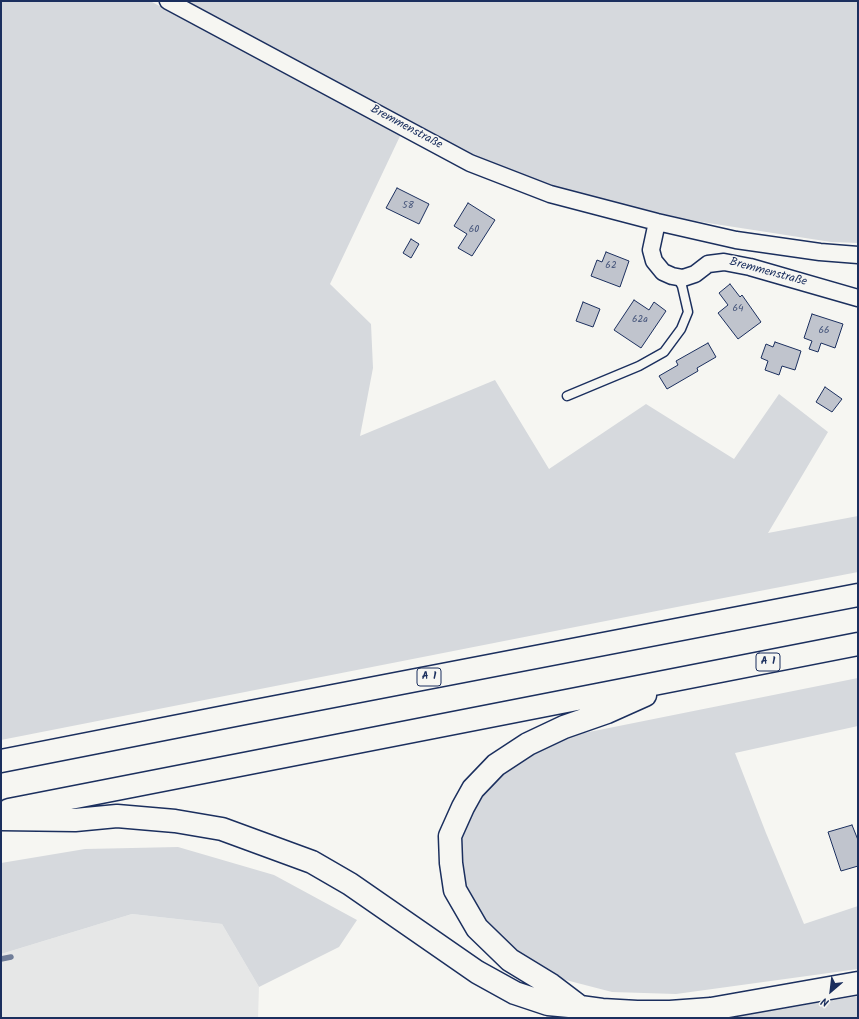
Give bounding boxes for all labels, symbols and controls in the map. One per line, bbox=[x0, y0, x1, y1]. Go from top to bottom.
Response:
street label: Bremmenstraße bbox=[367, 103, 445, 153]
house number: 58 bbox=[402, 200, 414, 212]
house number: 60 bbox=[469, 224, 479, 236]
street label: Bremmenstraße bbox=[728, 256, 808, 290]
house number: 62 bbox=[605, 260, 617, 272]
house number: 64 bbox=[732, 303, 744, 315]
house number: 62a bbox=[632, 314, 648, 326]
house number: 66 bbox=[818, 325, 830, 337]
road number: A 1 bbox=[756, 653, 780, 671]
road number: A 1 bbox=[417, 668, 441, 686]
north arrow bbox=[811, 971, 851, 1011]
text: N bbox=[818, 992, 833, 1011]

